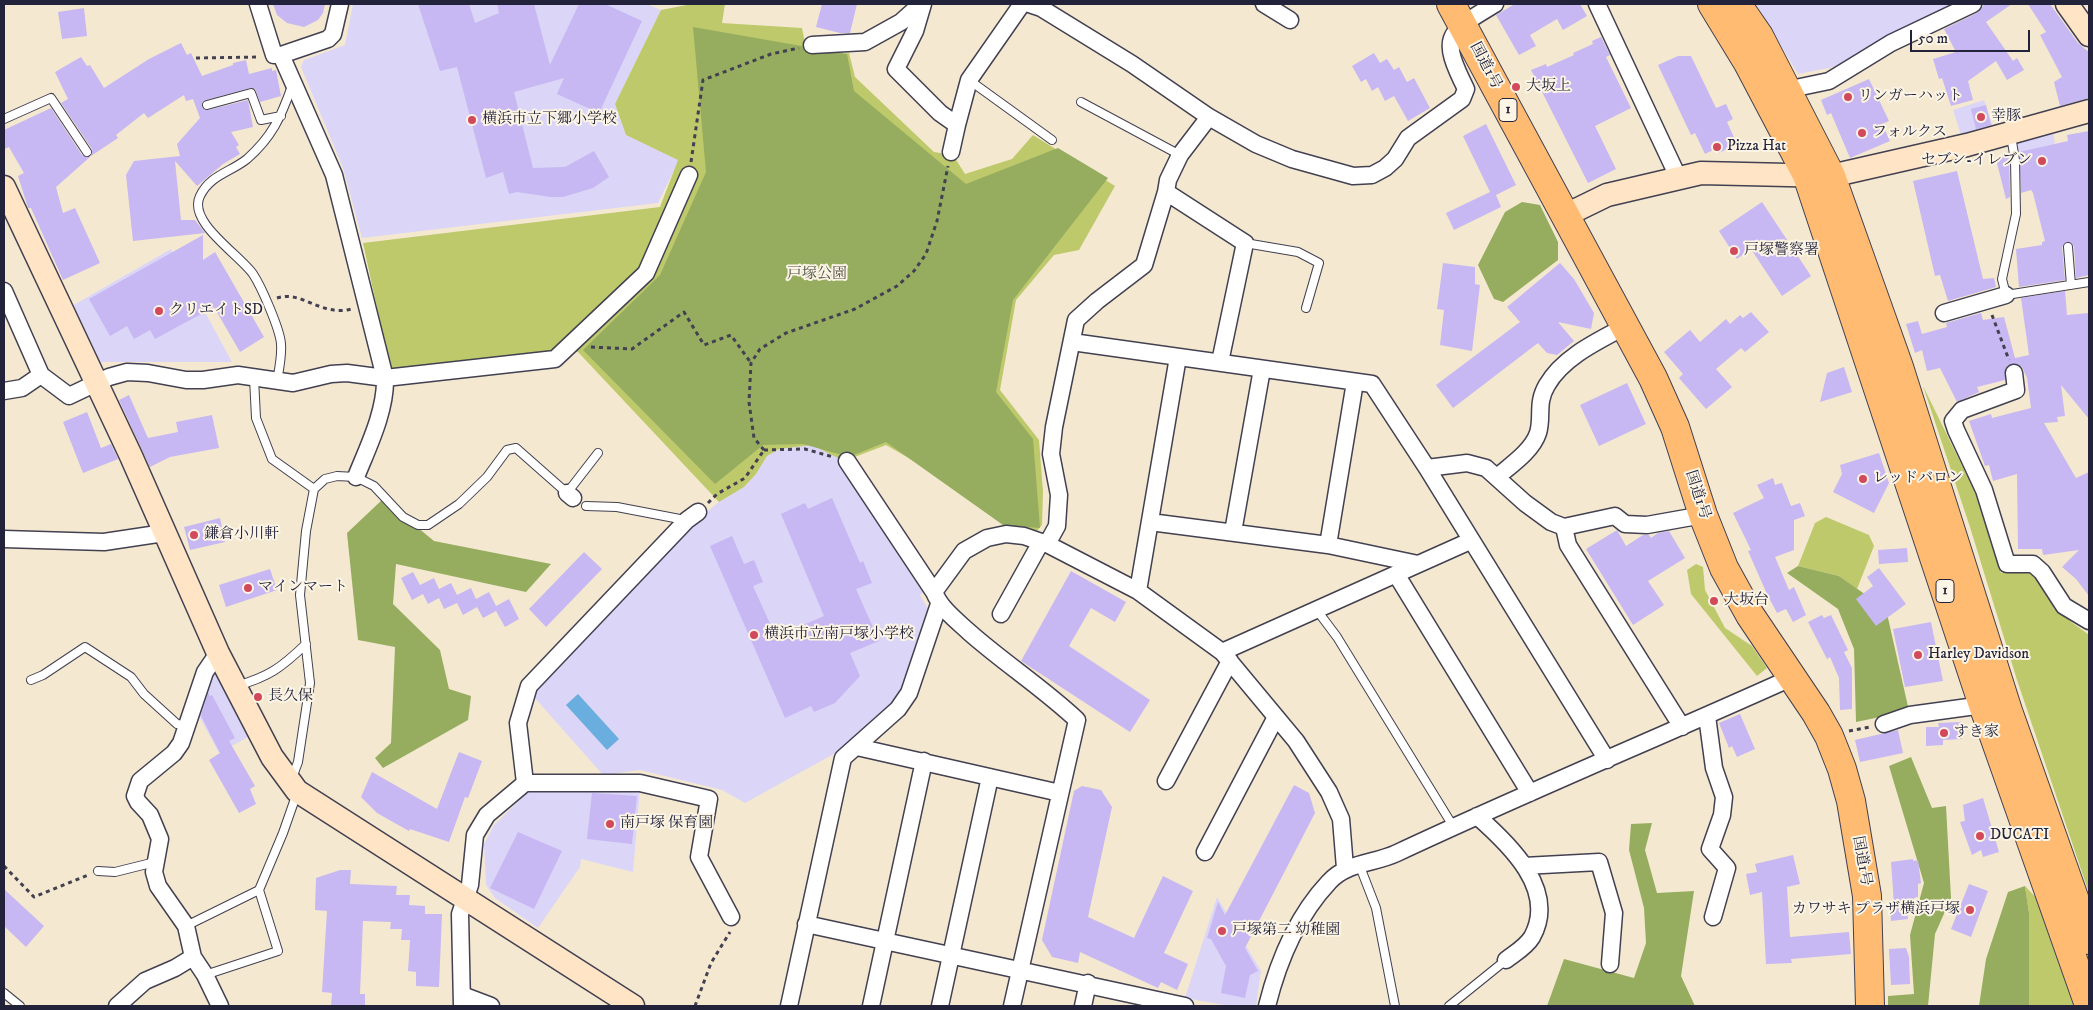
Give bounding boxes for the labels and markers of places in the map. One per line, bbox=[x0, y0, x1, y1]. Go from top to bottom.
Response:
place label: 大坂上 bbox=[1526, 78, 1571, 96]
marker: 大坂上 bbox=[1510, 81, 1522, 93]
place label: リンガーハット bbox=[1858, 88, 1963, 106]
marker: リンガーハット bbox=[1842, 91, 1854, 103]
place label: 幸豚 bbox=[1991, 108, 2021, 126]
place label: 横浜市立下郷小学校 bbox=[482, 111, 617, 129]
marker: 幸豚 bbox=[1975, 111, 1987, 123]
marker: 横浜市立下郷小学校 bbox=[466, 114, 478, 126]
place label: フォルクス bbox=[1872, 124, 1947, 142]
marker: フォルクス bbox=[1856, 127, 1868, 139]
place label: Pizza Hat bbox=[1727, 138, 1786, 156]
marker: Pizza Hat bbox=[1711, 141, 1723, 153]
place label: セブン-イレブン bbox=[1921, 152, 2032, 170]
marker: セブン-イレブン bbox=[2036, 155, 2048, 167]
place label: 戸塚警察署 bbox=[1744, 242, 1819, 260]
marker: 戸塚警察署 bbox=[1728, 245, 1740, 257]
place label: クリエイトSD bbox=[169, 302, 263, 320]
marker: クリエイトSD bbox=[153, 305, 165, 317]
place label: レッドバロン bbox=[1873, 470, 1963, 488]
marker: レッドバロン bbox=[1857, 473, 1869, 485]
place label: 鎌倉小川軒 bbox=[204, 526, 279, 544]
marker: 鎌倉小川軒 bbox=[188, 529, 200, 541]
place label: マインマート bbox=[258, 579, 348, 597]
marker: マインマート bbox=[242, 582, 254, 594]
place label: 大坂台 bbox=[1724, 592, 1769, 610]
marker: 大坂台 bbox=[1708, 595, 1720, 607]
place label: 横浜市立南戸塚小学校 bbox=[764, 626, 914, 644]
marker: 横浜市立南戸塚小学校 bbox=[748, 629, 760, 641]
place label: Harley Davidson bbox=[1928, 646, 2029, 664]
marker: Harley Davidson bbox=[1912, 649, 1924, 661]
place label: 長久保 bbox=[268, 688, 313, 706]
marker: 長久保 bbox=[252, 691, 264, 703]
place label: すき家 bbox=[1954, 724, 1999, 742]
marker: すき家 bbox=[1938, 727, 1950, 739]
place label: 南戸塚 保育園 bbox=[620, 815, 713, 833]
marker: 南戸塚 保育園 bbox=[604, 818, 616, 830]
place label: DUCATI bbox=[1990, 827, 2049, 845]
marker: DUCATI bbox=[1974, 830, 1986, 842]
place label: カワサキ プラザ横浜戸塚 bbox=[1792, 901, 1960, 919]
marker: カワサキ プラザ横浜戸塚 bbox=[1964, 904, 1976, 916]
place label: 戸塚第二 幼稚園 bbox=[1232, 922, 1340, 940]
marker: 戸塚第二 幼稚園 bbox=[1216, 925, 1228, 937]

